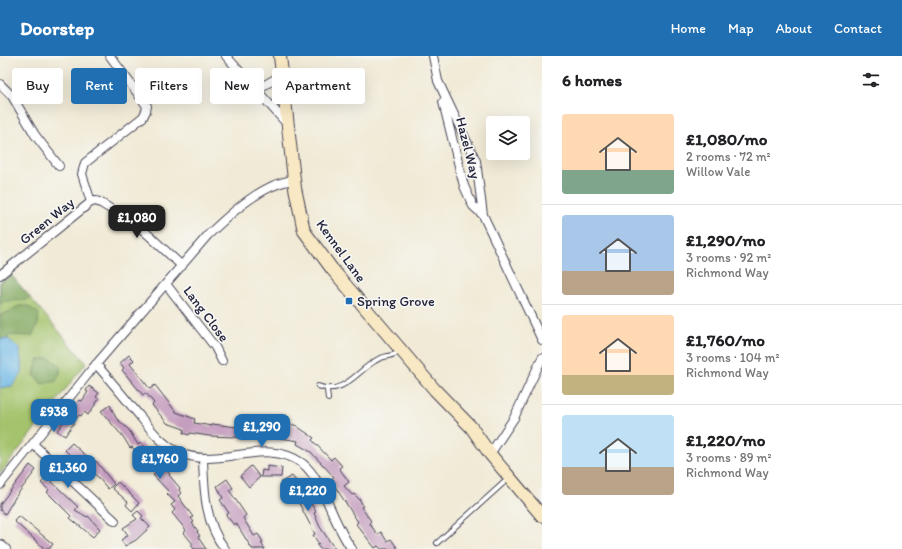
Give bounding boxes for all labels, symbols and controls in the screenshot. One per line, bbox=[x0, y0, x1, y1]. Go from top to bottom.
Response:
text: Doorstep bbox=[20, 17, 94, 40]
text: Home bbox=[671, 20, 706, 37]
text: Map bbox=[728, 20, 754, 37]
text: About bbox=[776, 20, 812, 37]
text: Contact bbox=[834, 20, 882, 37]
chip: Buy bbox=[12, 68, 63, 104]
chip: Rent bbox=[71, 68, 127, 104]
chip: Filters bbox=[135, 68, 202, 104]
chip: New bbox=[210, 68, 264, 104]
chip: Apartment bbox=[272, 68, 365, 104]
icon: filters bbox=[860, 69, 882, 91]
text: 6 homes bbox=[562, 70, 622, 90]
street label: Hazel Way bbox=[452, 115, 484, 181]
map controls bbox=[486, 116, 530, 160]
button: layers bbox=[486, 116, 530, 160]
text: £1,080/mo bbox=[686, 129, 767, 149]
icon: home bbox=[594, 130, 642, 178]
text: 2 rooms · 72 m² bbox=[686, 149, 771, 164]
text: Willow Vale bbox=[686, 164, 750, 179]
street label: Green Way bbox=[16, 194, 78, 248]
pin: £1,080 bbox=[104, 205, 170, 239]
text: £1,080 bbox=[117, 210, 157, 225]
street label: Kennel Lane bbox=[312, 216, 370, 286]
text: £1,290/mo bbox=[686, 230, 765, 250]
icon: home bbox=[594, 231, 642, 279]
text: 3 rooms · 92 m² bbox=[686, 250, 771, 265]
text: Richmond Way bbox=[686, 265, 769, 280]
street label: Lang Close bbox=[179, 283, 233, 346]
place label: Spring Grove bbox=[357, 293, 435, 310]
marker: Spring Grove bbox=[344, 296, 354, 306]
text: £1,760/mo bbox=[686, 330, 765, 350]
icon: home bbox=[594, 331, 642, 379]
text: 3 rooms · 104 m² bbox=[686, 350, 779, 365]
text: Richmond Way bbox=[686, 365, 769, 380]
pin: £938 bbox=[30, 399, 78, 433]
text: £938 bbox=[40, 404, 68, 419]
pin: £1,290 bbox=[229, 414, 295, 448]
text: £1,290 bbox=[243, 419, 281, 434]
text: £1,220/mo bbox=[686, 430, 765, 450]
icon: home bbox=[594, 431, 642, 479]
pin: £1,760 bbox=[127, 446, 193, 480]
text: 3 rooms · 89 m² bbox=[686, 450, 772, 465]
text: £1,760 bbox=[141, 451, 179, 466]
pin: £1,360 bbox=[35, 455, 101, 489]
text: £1,360 bbox=[49, 460, 87, 475]
text: Richmond Way bbox=[686, 465, 769, 480]
pin: £1,220 bbox=[275, 478, 341, 512]
text: £1,220 bbox=[289, 483, 327, 498]

